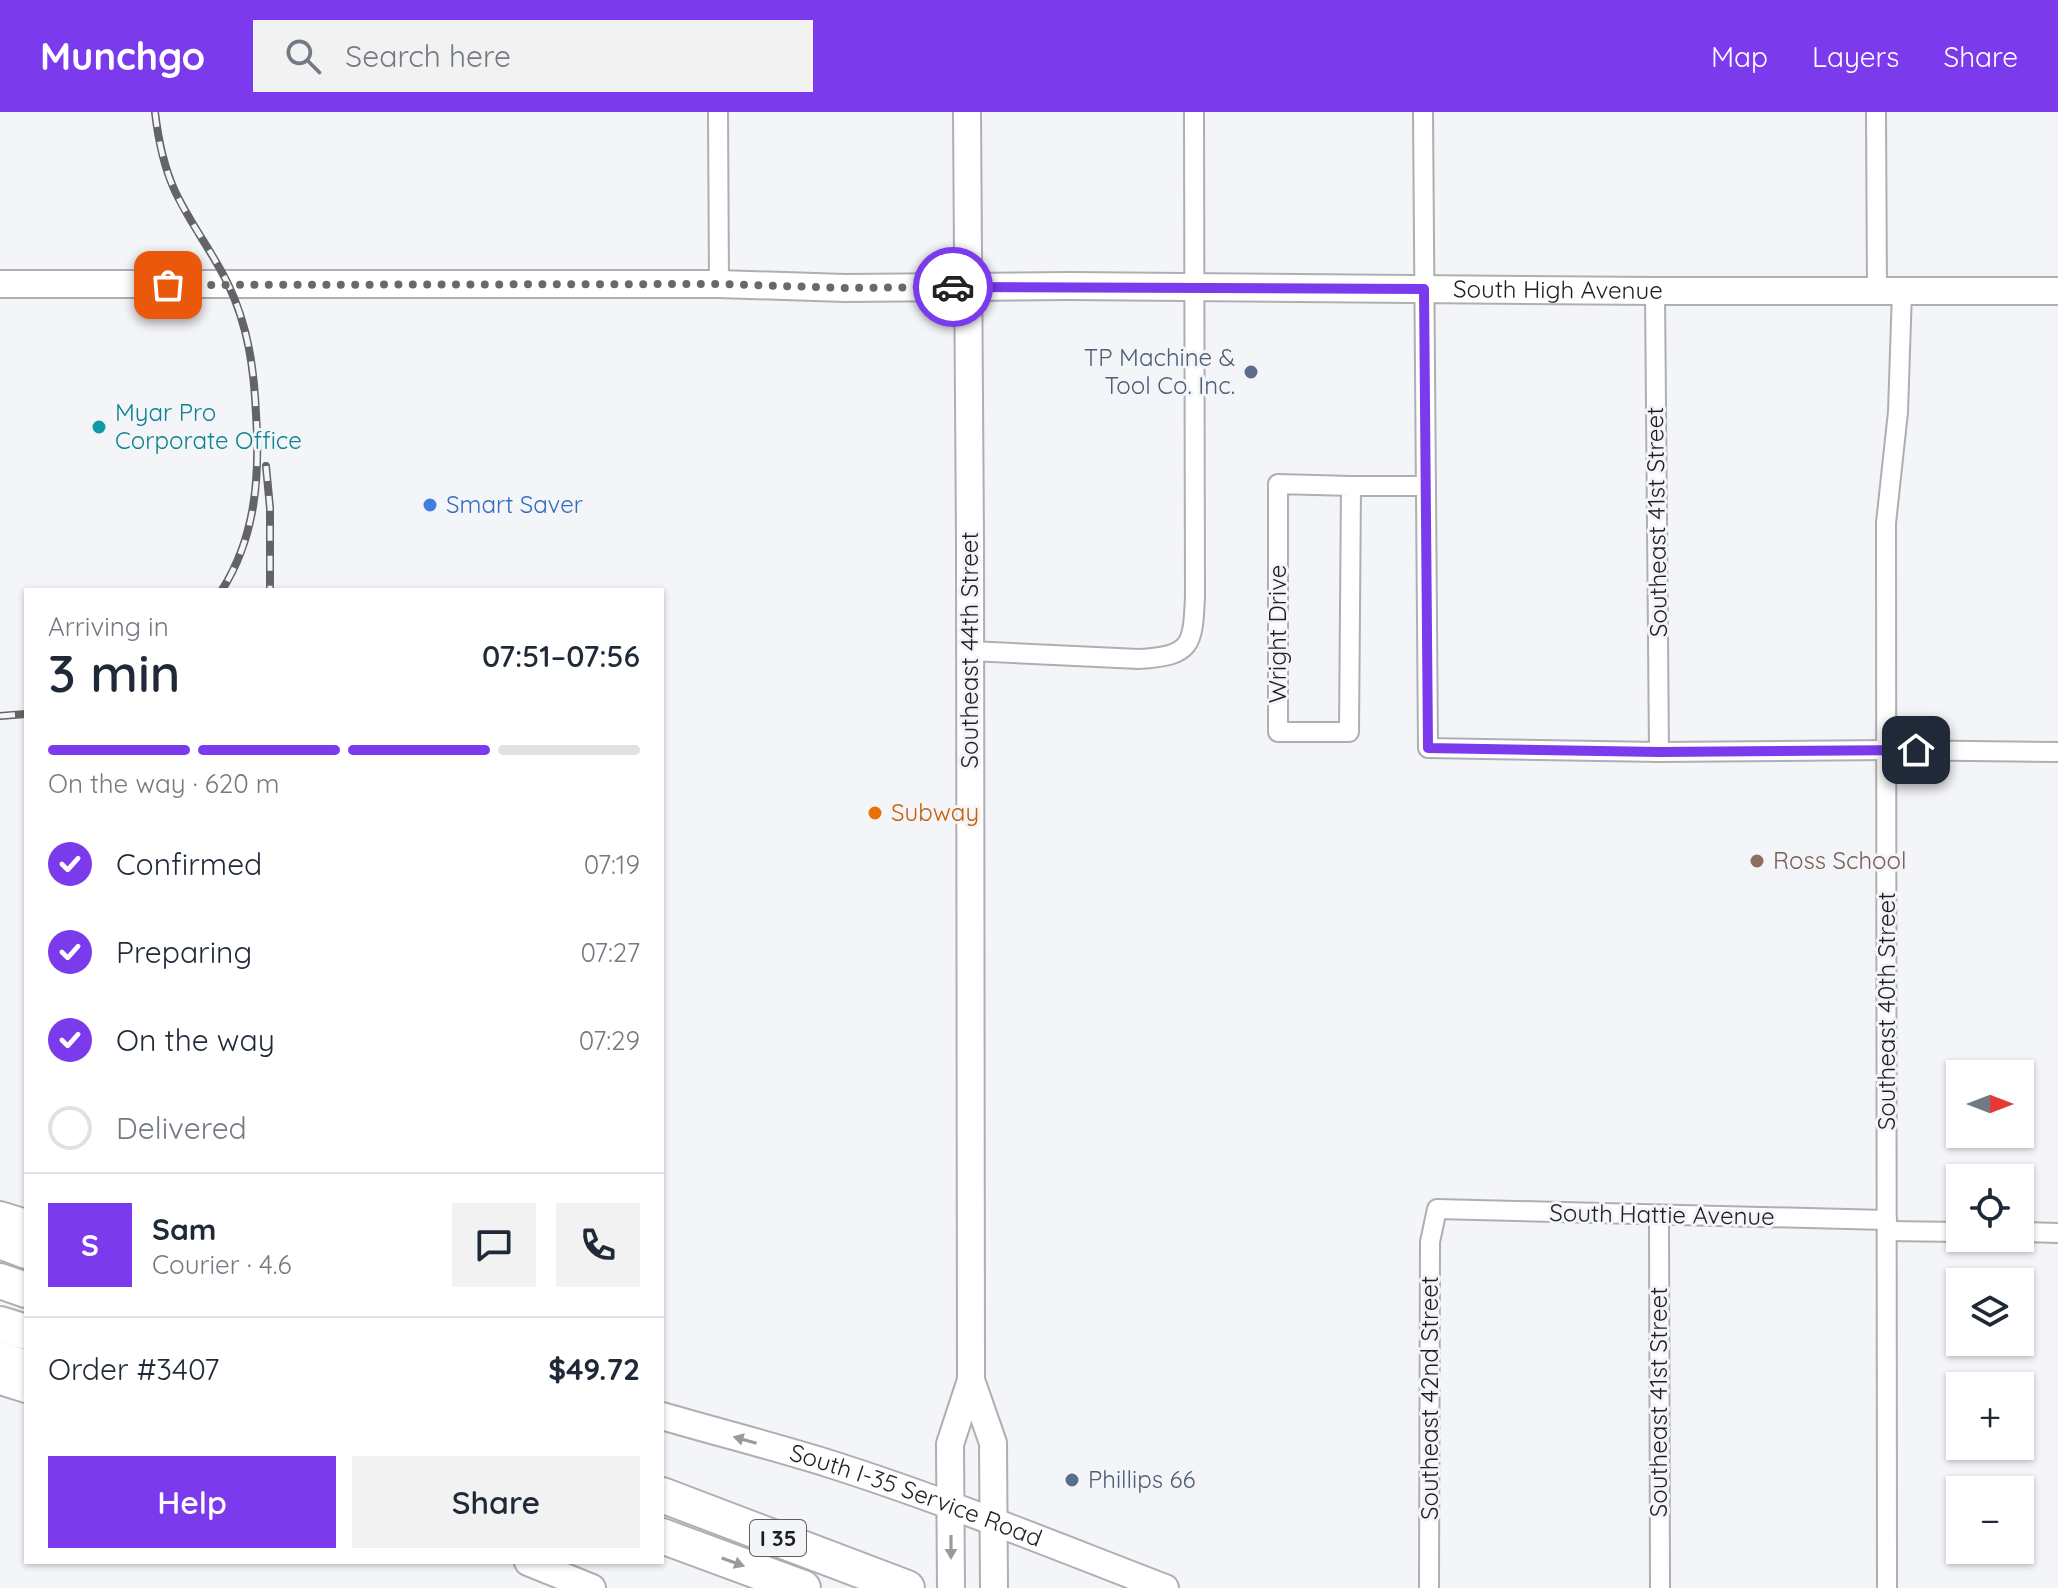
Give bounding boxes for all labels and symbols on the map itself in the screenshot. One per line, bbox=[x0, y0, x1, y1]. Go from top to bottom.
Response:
courier bbox=[913, 247, 993, 327]
pin bbox=[134, 251, 202, 319]
street label: South High Avenue bbox=[1453, 273, 1663, 305]
place label: TP Machine & Tool Co. Inc. bbox=[1084, 342, 1235, 400]
marker: TP Machine & Tool Co. Inc. bbox=[1242, 363, 1260, 381]
place label: Myar Pro Corporate Office bbox=[115, 397, 302, 455]
street label: Southeast 41st Street bbox=[1639, 407, 1673, 637]
marker: Myar Pro Corporate Office bbox=[90, 418, 108, 436]
place label: Smart Saver bbox=[446, 489, 583, 519]
marker: Smart Saver bbox=[421, 496, 439, 514]
street label: Southeast 44th Street bbox=[954, 532, 984, 768]
street label: Wright Drive bbox=[1262, 565, 1292, 703]
pin bbox=[1882, 716, 1950, 784]
place label: Subway bbox=[891, 797, 979, 827]
marker: Subway bbox=[866, 804, 884, 822]
place label: Ross School bbox=[1773, 845, 1907, 875]
marker: Ross School bbox=[1748, 852, 1766, 870]
street label: Southeast 40th Street bbox=[1871, 892, 1901, 1130]
north arrow bbox=[1946, 1060, 2034, 1148]
street label: South Hattie Avenue bbox=[1549, 1197, 1775, 1231]
street label: Southeast 42nd Street bbox=[1414, 1276, 1444, 1520]
street label: Southeast 41st Street bbox=[1643, 1287, 1673, 1517]
one-way arrow bbox=[732, 1433, 756, 1446]
street label: South I-35 Service Road bbox=[787, 1437, 1046, 1553]
place label: Phillips 66 bbox=[1088, 1464, 1196, 1494]
marker: Phillips 66 bbox=[1063, 1471, 1081, 1489]
road number: I 35 bbox=[750, 1520, 806, 1556]
one-way arrow bbox=[945, 1535, 957, 1560]
one-way arrow bbox=[721, 1556, 745, 1569]

